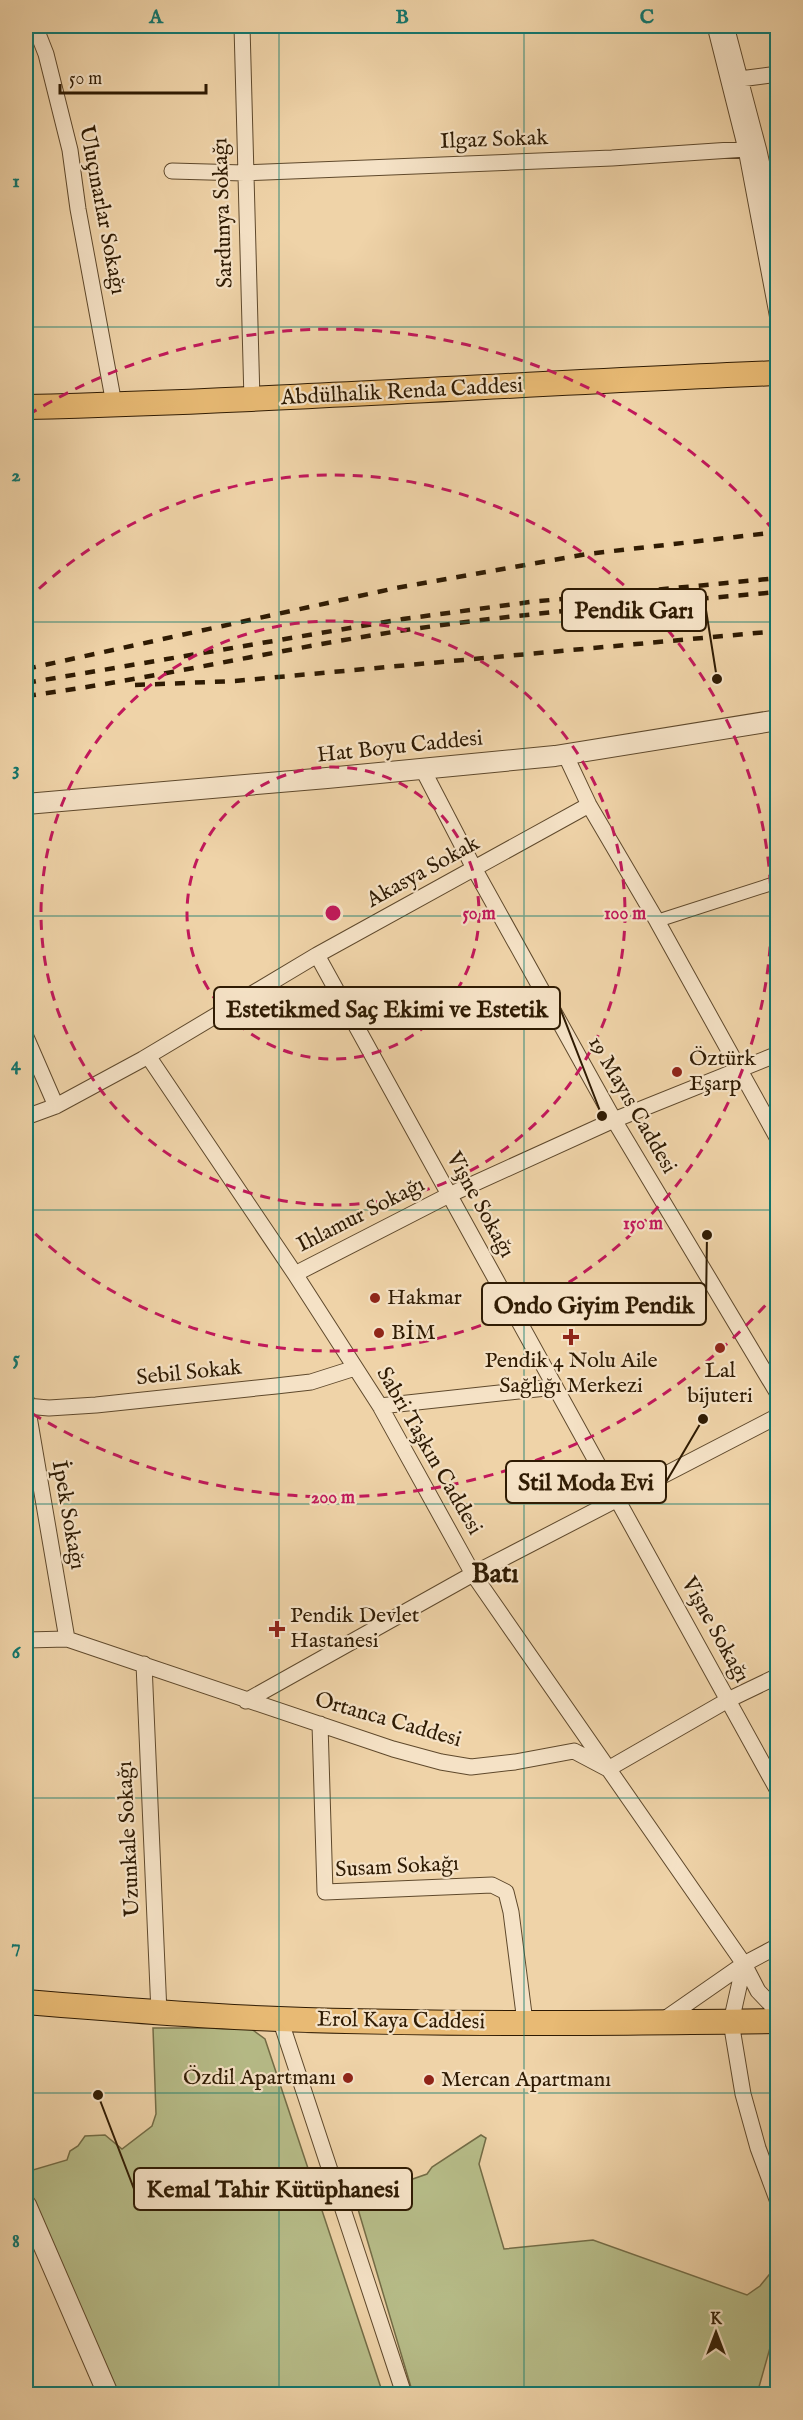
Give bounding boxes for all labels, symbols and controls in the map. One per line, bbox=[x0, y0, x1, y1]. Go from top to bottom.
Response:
text: A bbox=[148, 5, 164, 30]
text: B bbox=[395, 5, 409, 30]
text: C bbox=[640, 5, 654, 30]
scale bar bbox=[60, 57, 206, 95]
text: 50 m bbox=[69, 68, 102, 91]
street label: Uluçınarlar Sokağı bbox=[72, 123, 132, 297]
street label: Ilgaz Sokak bbox=[440, 124, 549, 156]
street label: Sardunya Sokağı bbox=[206, 137, 240, 289]
text: 1 bbox=[12, 169, 20, 194]
street label: Abdülhalik Renda Caddesi bbox=[279, 372, 524, 412]
text: 2 bbox=[11, 463, 21, 488]
callout: Pendik Garı bbox=[562, 589, 706, 631]
text: Pendik Garı bbox=[574, 596, 694, 627]
street label: Hat Boyu Caddesi bbox=[316, 724, 484, 770]
text: 3 bbox=[12, 757, 20, 782]
street label: Akasya Sokak bbox=[361, 829, 485, 915]
centre of rings bbox=[323, 903, 343, 923]
text: 50 m bbox=[462, 903, 496, 926]
text: 100 m bbox=[604, 903, 646, 926]
callout: Estetikmed Saç Ekimi ve Estetik bbox=[214, 987, 560, 1029]
text: Estetikmed Saç Ekimi ve Estetik bbox=[226, 995, 549, 1026]
street label: 19 Mayıs Caddesi bbox=[581, 1031, 683, 1179]
place label: Öztürk Eşarp bbox=[689, 1045, 756, 1098]
text: 4 bbox=[11, 1052, 22, 1077]
marker: Öztürk Eşarp bbox=[670, 1065, 684, 1079]
street label: Vişne Sokağı bbox=[439, 1146, 521, 1263]
street label: Ihlamur Sokağı bbox=[292, 1171, 430, 1259]
text: 150 m bbox=[623, 1213, 663, 1236]
callout: Ondo Giyim Pendik bbox=[482, 1283, 706, 1325]
place label: Hakmar bbox=[387, 1284, 462, 1312]
marker: Hakmar bbox=[368, 1291, 382, 1305]
text: Ondo Giyim Pendik bbox=[494, 1291, 695, 1322]
place label: BİM bbox=[391, 1319, 436, 1347]
marker: BİM bbox=[372, 1326, 386, 1340]
marker: Pendik 4 Nolu Aile Sağlığı Merkezi bbox=[562, 1328, 580, 1346]
marker: Lal bijuteri bbox=[713, 1341, 727, 1355]
text: 5 bbox=[12, 1346, 20, 1371]
place label: Pendik 4 Nolu Aile Sağlığı Merkezi bbox=[484, 1347, 658, 1400]
street label: Sebil Sokak bbox=[135, 1354, 243, 1392]
place label: Lal bijuteri bbox=[687, 1357, 753, 1410]
street label: Sabri Taşkın Caddesi bbox=[370, 1362, 489, 1540]
street label: İpek Sokağı bbox=[45, 1458, 91, 1572]
callout: Stil Moda Evi bbox=[506, 1461, 666, 1503]
text: Stil Moda Evi bbox=[518, 1468, 655, 1499]
text: 200 m bbox=[311, 1487, 355, 1510]
district label: Batı bbox=[471, 1557, 519, 1592]
street label: Vişne Sokağı bbox=[674, 1571, 756, 1688]
place label: Pendik Devlet Hastanesi bbox=[290, 1602, 420, 1655]
marker: Pendik Devlet Hastanesi bbox=[268, 1620, 286, 1638]
text: 6 bbox=[12, 1640, 22, 1665]
street label: Ortanca Caddesi bbox=[311, 1686, 465, 1754]
street label: Uzunkale Sokağı bbox=[111, 1760, 147, 1917]
street label: Susam Sokağı bbox=[334, 1850, 460, 1884]
text: 7 bbox=[11, 1934, 21, 1959]
street label: Erol Kaya Caddesi bbox=[317, 2006, 486, 2036]
place label: Özdil Apartmanı bbox=[183, 2064, 336, 2092]
place label: Mercan Apartmanı bbox=[441, 2066, 611, 2094]
marker: Özdil Apartmanı bbox=[341, 2071, 355, 2085]
marker: Mercan Apartmanı bbox=[422, 2073, 436, 2087]
callout: Kemal Tahir Kütüphanesi bbox=[134, 2168, 412, 2210]
text: Kemal Tahir Kütüphanesi bbox=[146, 2175, 400, 2206]
text: 8 bbox=[12, 2229, 20, 2254]
north arrow bbox=[686, 2303, 746, 2363]
text: K bbox=[710, 2310, 723, 2330]

